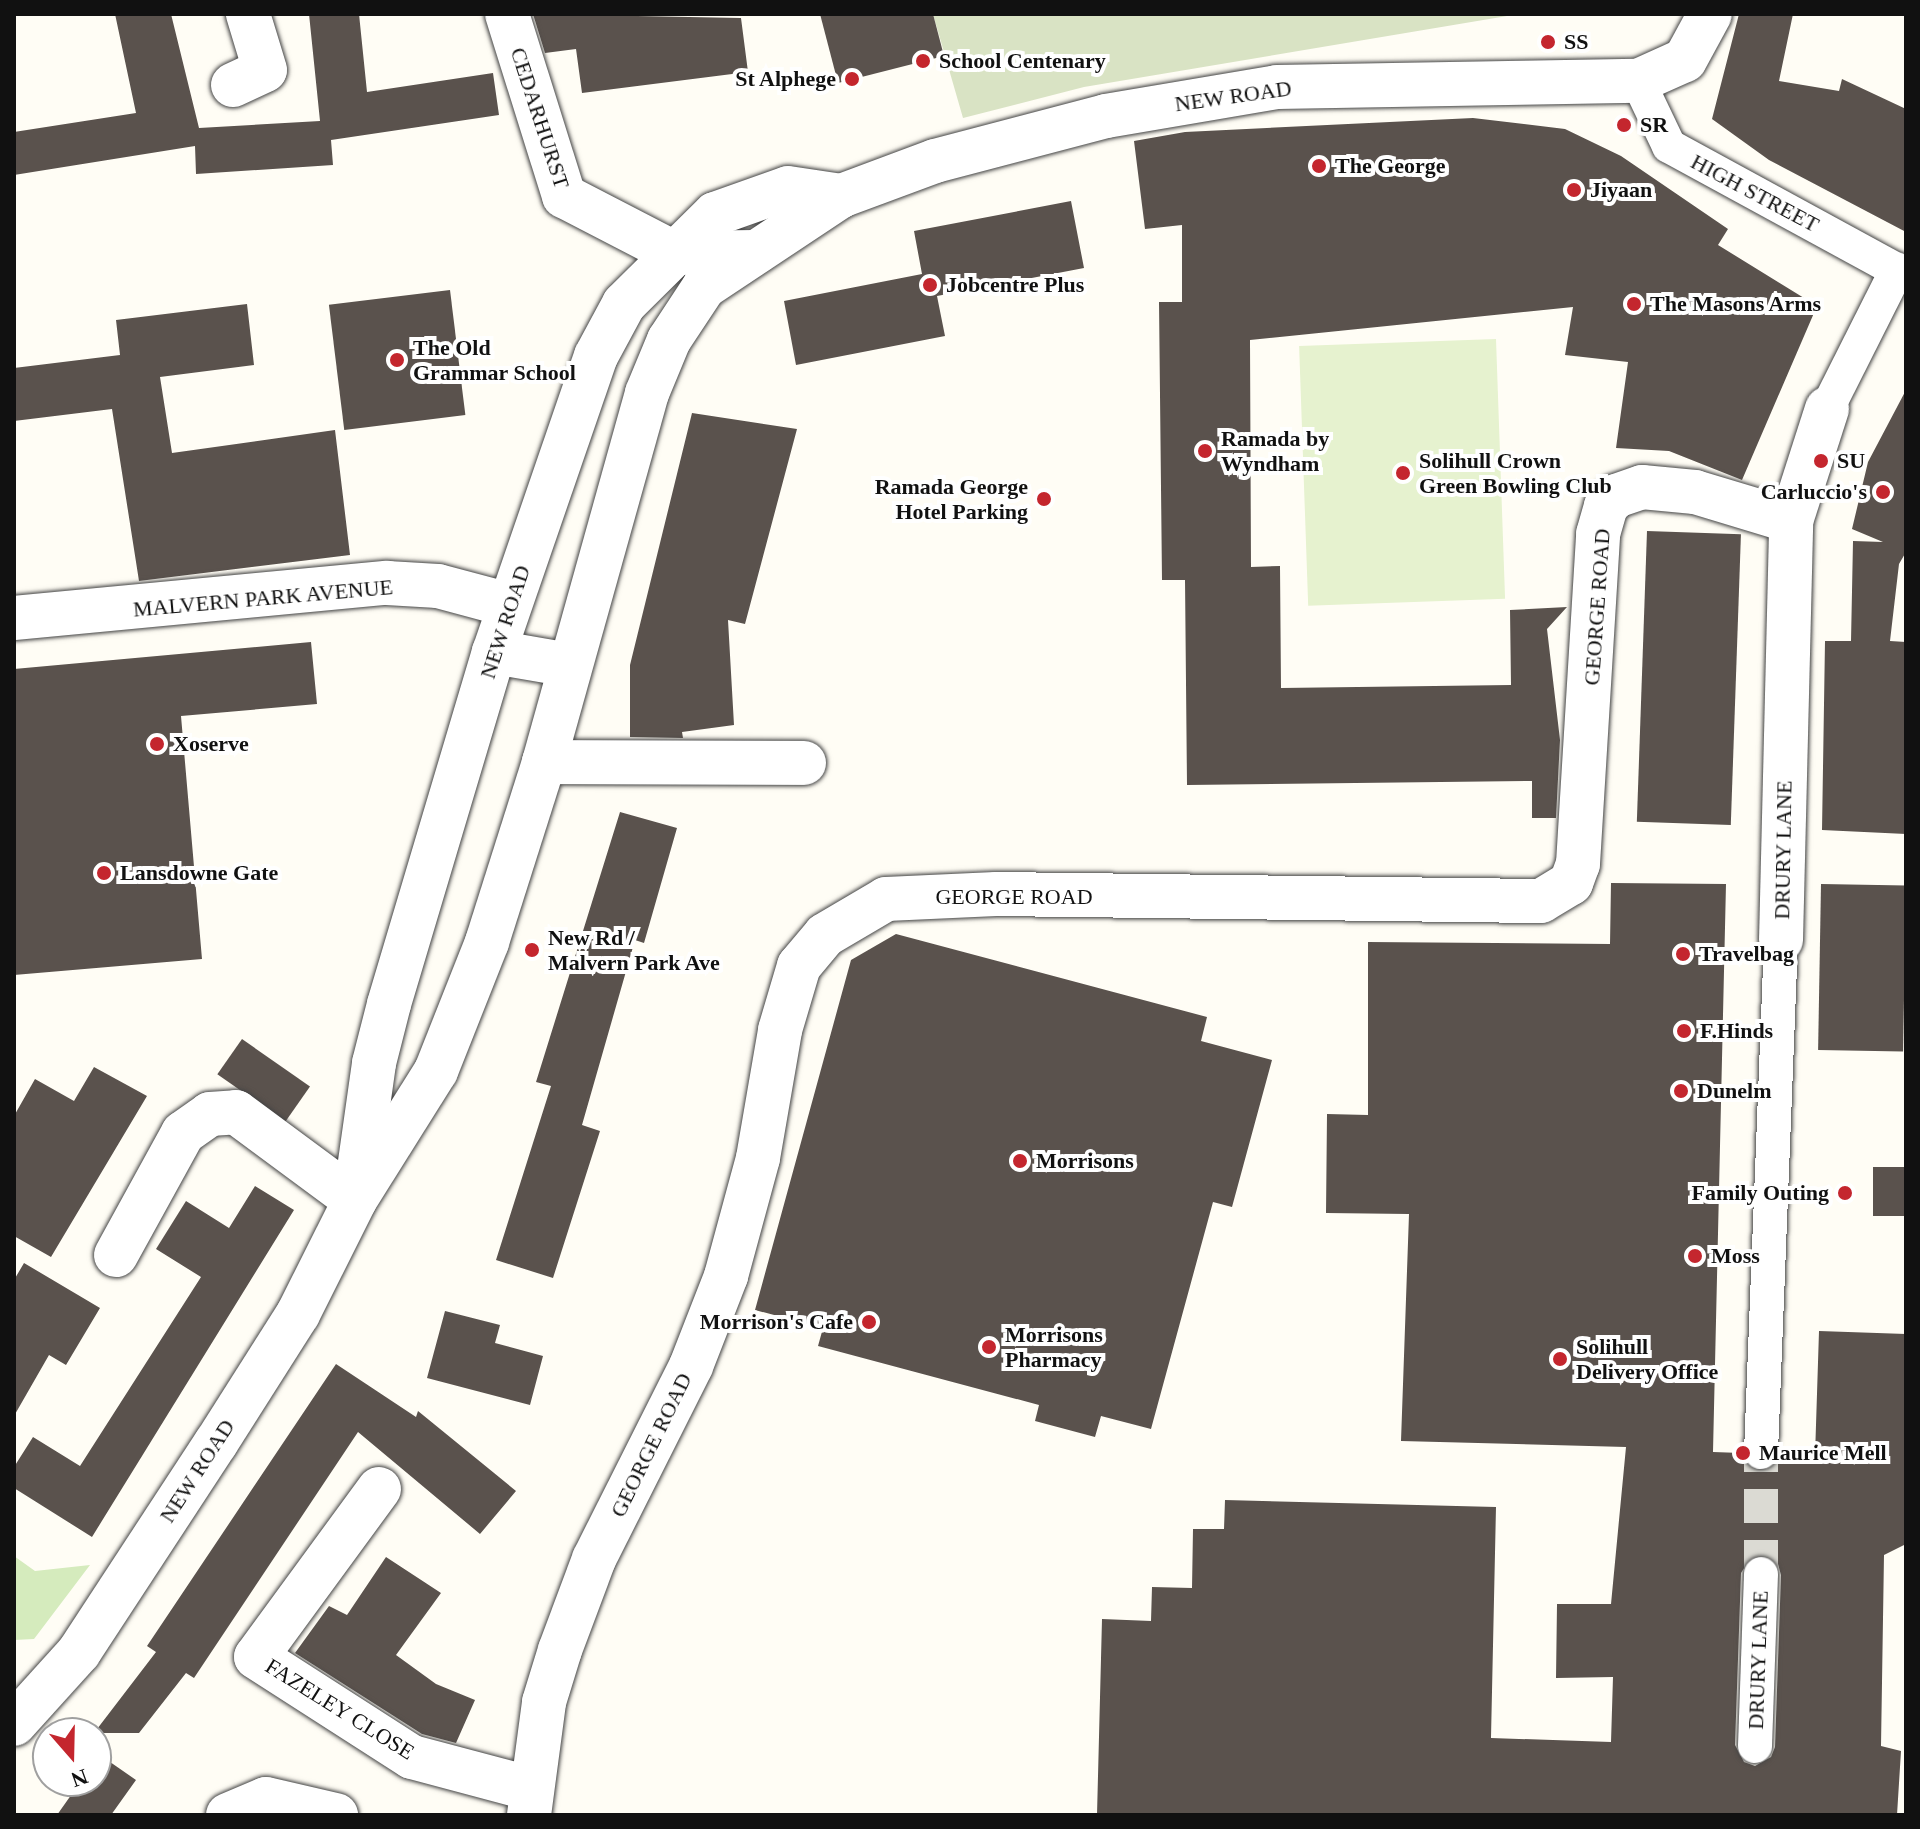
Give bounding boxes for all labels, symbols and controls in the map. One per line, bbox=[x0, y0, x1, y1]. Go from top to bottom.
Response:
place label: SS bbox=[1564, 29, 1588, 55]
marker: SS bbox=[1539, 33, 1557, 51]
street label: CEDARHURST bbox=[505, 44, 575, 192]
place label: School Centenary bbox=[939, 48, 1106, 74]
marker: School Centenary bbox=[914, 52, 932, 70]
place label: St Alphege bbox=[734, 66, 836, 92]
marker: St Alphege bbox=[843, 70, 861, 88]
street label: NEW ROAD bbox=[1173, 75, 1293, 117]
place label: SR bbox=[1640, 112, 1668, 138]
marker: SR bbox=[1615, 116, 1633, 134]
street label: HIGH STREET bbox=[1686, 148, 1824, 238]
place label: The George bbox=[1335, 153, 1446, 179]
marker: The George bbox=[1310, 157, 1328, 175]
place label: Jiyaan bbox=[1590, 177, 1652, 203]
marker: Jiyaan bbox=[1565, 181, 1583, 199]
place label: Jobcentre Plus bbox=[946, 272, 1084, 298]
marker: Jobcentre Plus bbox=[921, 276, 939, 294]
place label: The Masons Arms bbox=[1650, 291, 1822, 317]
marker: The Masons Arms bbox=[1625, 295, 1643, 313]
place label: The Old Grammar School bbox=[413, 334, 576, 386]
marker: The Old Grammar School bbox=[388, 351, 406, 369]
place label: Ramada by Wyndham bbox=[1221, 425, 1329, 476]
marker: Ramada by Wyndham bbox=[1196, 442, 1214, 460]
place label: Solihull Crown Green Bowling Club bbox=[1419, 447, 1612, 498]
place label: SU bbox=[1837, 448, 1865, 474]
marker: SU bbox=[1812, 452, 1830, 470]
marker: Solihull Crown Green Bowling Club bbox=[1394, 464, 1412, 482]
place label: Ramada George Hotel Parking bbox=[875, 473, 1028, 524]
place label: Carluccio's bbox=[1761, 479, 1867, 505]
marker: Carluccio's bbox=[1874, 483, 1892, 501]
marker: Ramada George Hotel Parking bbox=[1035, 490, 1053, 508]
street label: GEORGE ROAD bbox=[1578, 528, 1616, 686]
street label: NEW ROAD bbox=[474, 562, 536, 682]
street label: MALVERN PARK AVENUE bbox=[131, 573, 395, 623]
place label: Xoserve bbox=[173, 731, 249, 757]
marker: Xoserve bbox=[148, 735, 166, 753]
street label: DRURY LANE bbox=[1769, 780, 1797, 920]
place label: Lansdowne Gate bbox=[120, 860, 278, 886]
marker: Lansdowne Gate bbox=[95, 864, 113, 882]
street label: GEORGE ROAD bbox=[935, 884, 1093, 910]
place label: New Rd / Malvern Park Ave bbox=[548, 924, 721, 976]
marker: New Rd / Malvern Park Ave bbox=[523, 941, 541, 959]
place label: Travelbag bbox=[1699, 941, 1794, 967]
marker: Travelbag bbox=[1674, 945, 1692, 963]
place label: F.Hinds bbox=[1700, 1018, 1773, 1044]
marker: F.Hinds bbox=[1675, 1022, 1693, 1040]
place label: Dunelm bbox=[1697, 1078, 1772, 1104]
marker: Dunelm bbox=[1672, 1082, 1690, 1100]
place label: Morrisons bbox=[1036, 1148, 1134, 1174]
marker: Morrisons bbox=[1011, 1152, 1029, 1170]
place label: Family Outing bbox=[1691, 1180, 1829, 1206]
marker: Family Outing bbox=[1836, 1184, 1854, 1202]
place label: Moss bbox=[1711, 1243, 1760, 1269]
marker: Moss bbox=[1686, 1247, 1704, 1265]
place label: Morrison's Cafe bbox=[700, 1309, 853, 1335]
marker: Morrison's Cafe bbox=[860, 1313, 878, 1331]
place label: Morrisons Pharmacy bbox=[1005, 1321, 1103, 1372]
place label: Solihull Delivery Office bbox=[1576, 1333, 1718, 1384]
marker: Morrisons Pharmacy bbox=[980, 1338, 998, 1356]
marker: Solihull Delivery Office bbox=[1551, 1350, 1569, 1368]
street label: GEORGE ROAD bbox=[605, 1369, 697, 1521]
street label: NEW ROAD bbox=[154, 1414, 240, 1528]
place label: Maurice Mell bbox=[1759, 1440, 1887, 1466]
marker: Maurice Mell bbox=[1734, 1444, 1752, 1462]
street label: DRURY LANE bbox=[1742, 1590, 1774, 1730]
street label: FAZELEY CLOSE bbox=[260, 1652, 420, 1766]
north arrow bbox=[32, 1717, 112, 1797]
text: N bbox=[68, 1764, 91, 1793]

